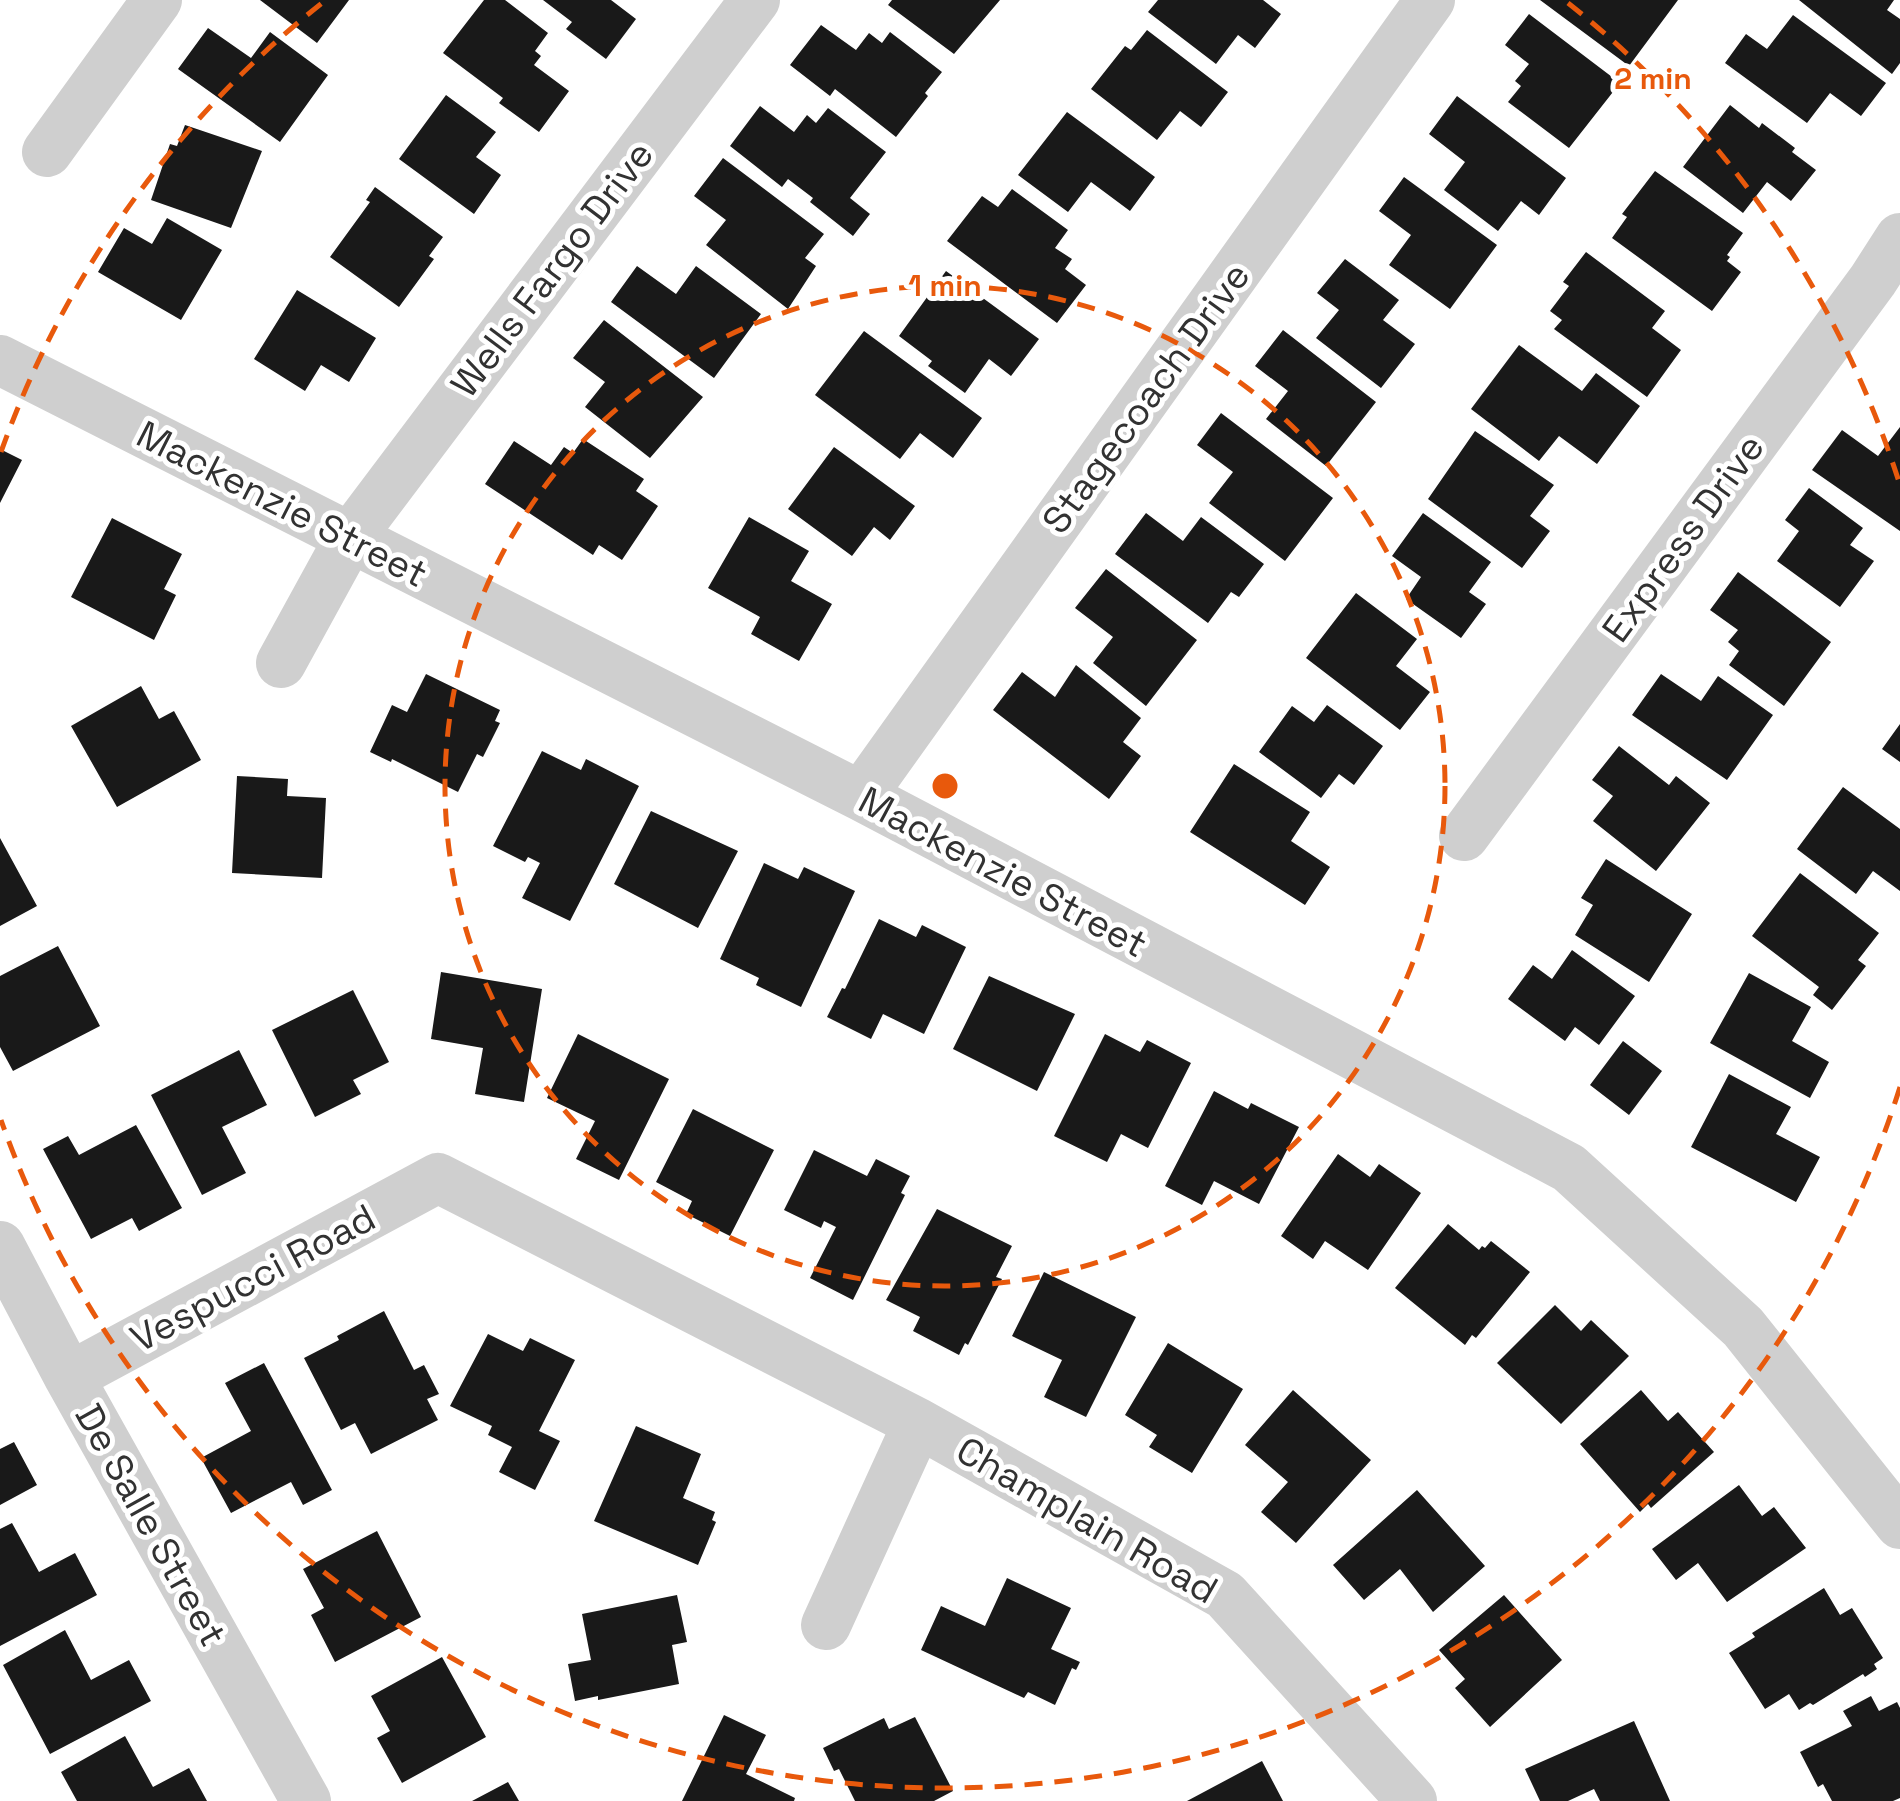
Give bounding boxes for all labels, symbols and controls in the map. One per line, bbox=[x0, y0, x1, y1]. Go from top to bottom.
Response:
text: 2 min bbox=[1614, 59, 1692, 98]
street label: Wells Fargo Drive bbox=[440, 132, 664, 406]
street label: Stagecoach Drive bbox=[1032, 253, 1260, 543]
text: 1 min bbox=[908, 266, 982, 305]
street label: Mackenzie Street bbox=[129, 410, 435, 598]
street label: Express Drive bbox=[1591, 425, 1775, 651]
centre of rings bbox=[927, 768, 963, 804]
street label: Mackenzie Street bbox=[851, 776, 1155, 968]
street label: Vespucci Road bbox=[122, 1193, 384, 1363]
street label: De Salle Street bbox=[65, 1395, 237, 1655]
street label: Champlain Road bbox=[948, 1426, 1226, 1614]

